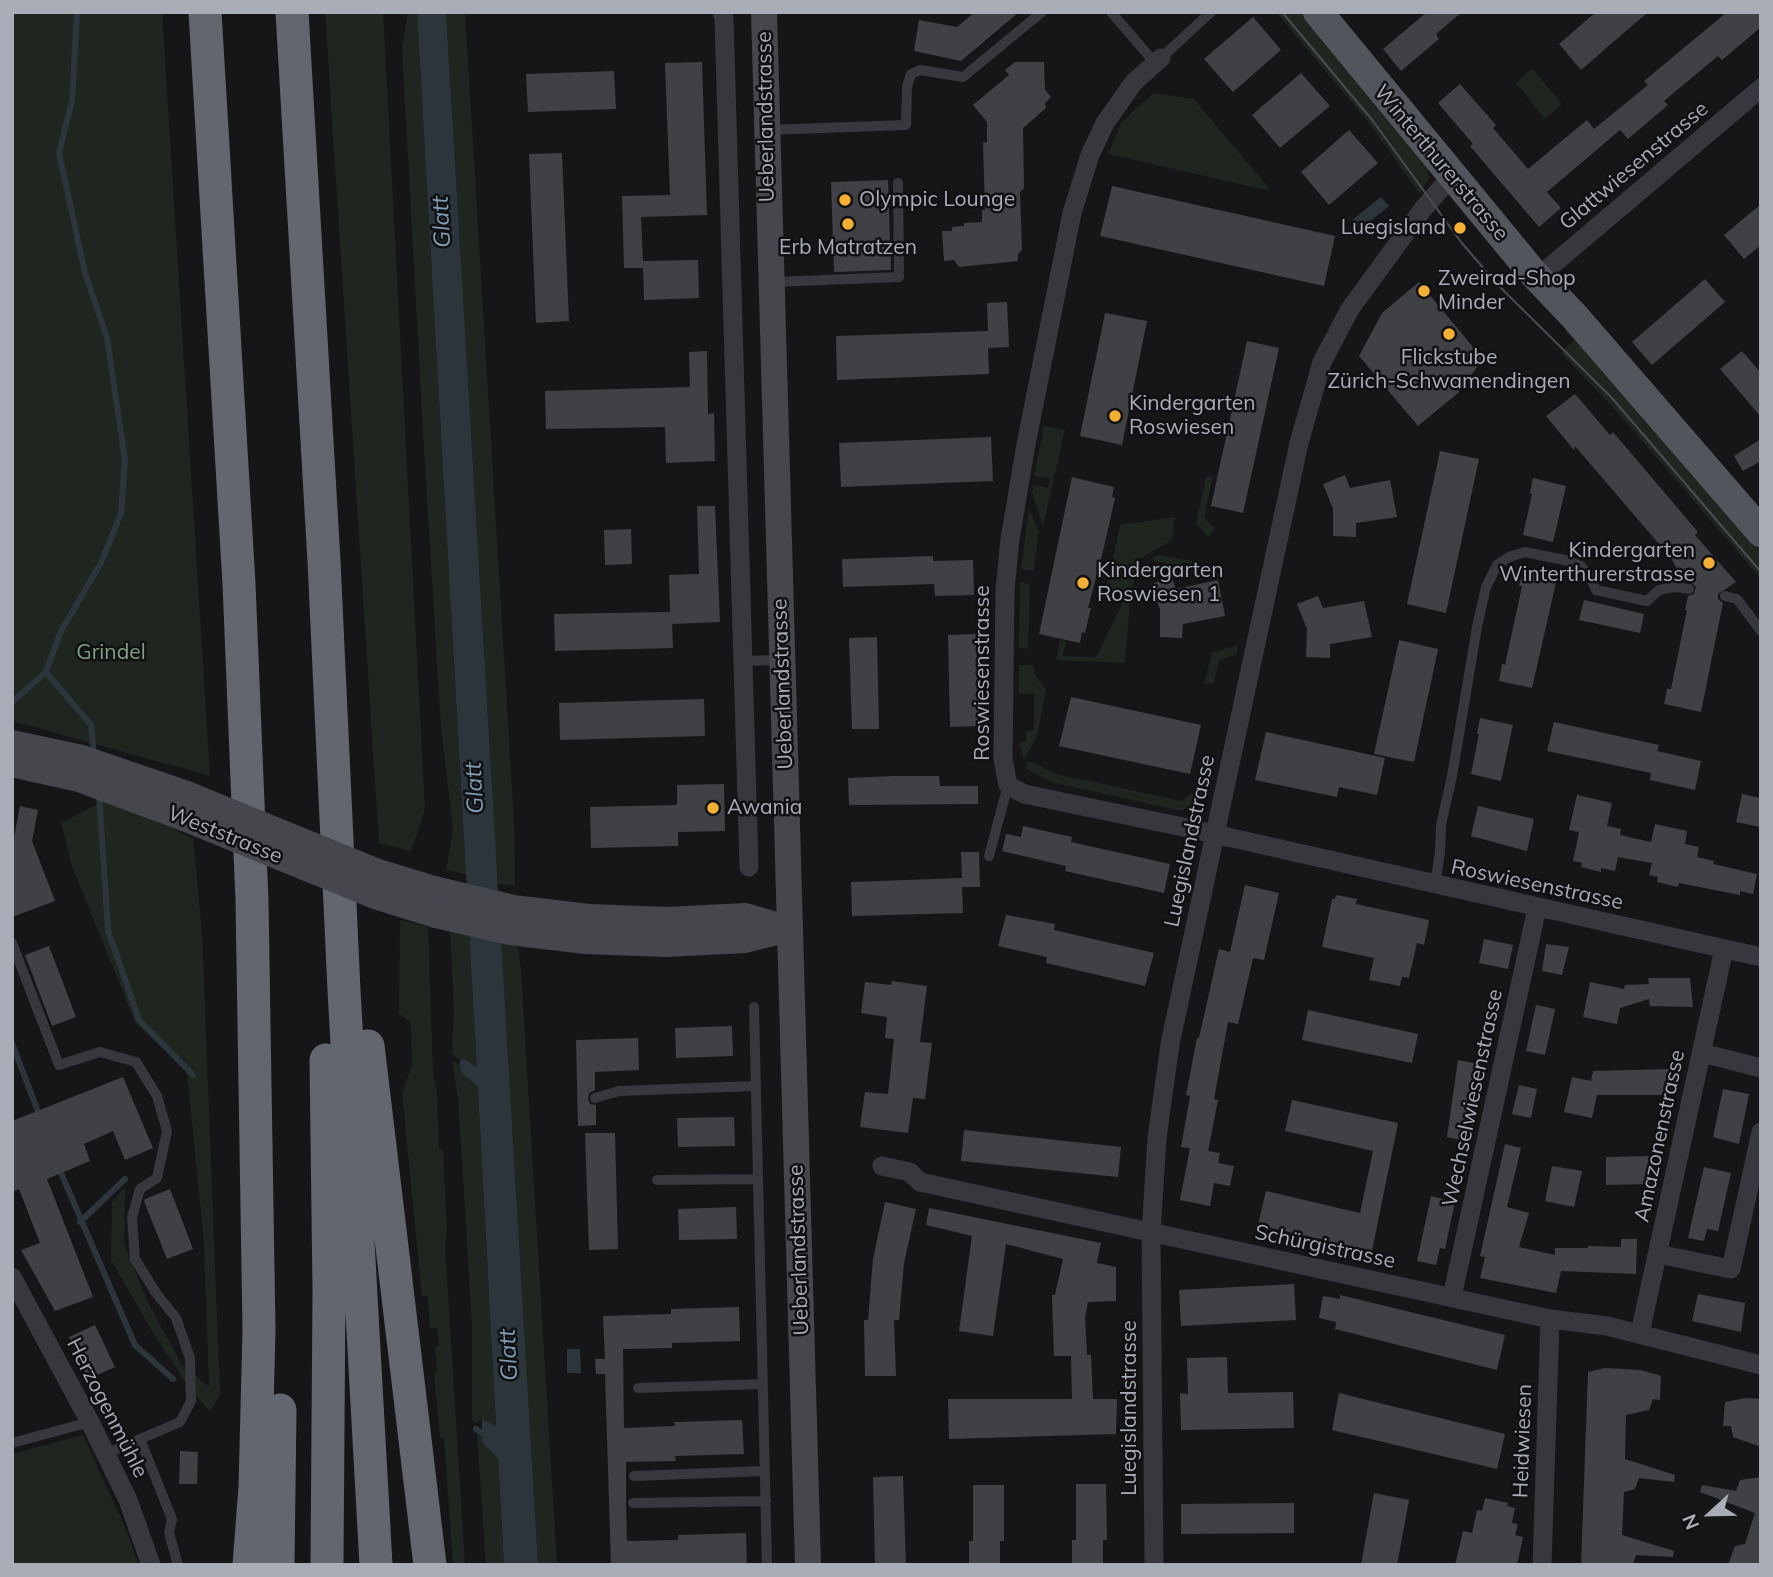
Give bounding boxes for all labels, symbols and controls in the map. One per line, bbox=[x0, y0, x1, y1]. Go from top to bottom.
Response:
street label: Ueberlandstrasse bbox=[752, 31, 780, 203]
street label: Winterthurerstrasse bbox=[1368, 80, 1514, 246]
street label: Glattwiesenstrasse bbox=[1555, 96, 1713, 236]
place label: Olympic Lounge bbox=[859, 187, 1015, 213]
marker: Olympic Lounge bbox=[837, 192, 853, 208]
water label: Glatt bbox=[427, 195, 457, 249]
place label: Luegisland bbox=[1341, 215, 1446, 241]
marker: Erb Matratzen bbox=[840, 216, 856, 232]
marker: Luegisland bbox=[1452, 220, 1468, 236]
place label: Erb Matratzen bbox=[779, 235, 917, 261]
place label: Zweirad-Shop Minder bbox=[1438, 266, 1576, 316]
marker: Zweirad-Shop Minder bbox=[1416, 283, 1432, 299]
marker: Flickstube Zürich-Schwamendingen bbox=[1441, 326, 1457, 342]
place label: Flickstube Zürich-Schwamendingen bbox=[1327, 345, 1571, 395]
place label: Kindergarten Roswiesen bbox=[1129, 391, 1256, 441]
marker: Kindergarten Roswiesen bbox=[1107, 408, 1123, 424]
place label: Kindergarten Winterthurerstrasse bbox=[1499, 538, 1695, 588]
marker: Kindergarten Winterthurerstrasse bbox=[1701, 555, 1717, 571]
place label: Kindergarten Roswiesen 1 bbox=[1097, 558, 1224, 608]
marker: Kindergarten Roswiesen 1 bbox=[1075, 575, 1091, 591]
street label: Roswiesenstrasse bbox=[970, 585, 996, 761]
street label: Ueberlandstrasse bbox=[767, 598, 799, 770]
park label: Grindel bbox=[76, 640, 146, 666]
street label: Luegislandstrasse bbox=[1159, 753, 1221, 929]
water label: Glatt bbox=[460, 761, 490, 815]
place label: Awania bbox=[727, 795, 802, 821]
marker: Awania bbox=[705, 800, 721, 816]
street label: Weststrasse bbox=[164, 801, 286, 869]
street label: Roswiesenstrasse bbox=[1449, 854, 1625, 916]
street label: Wechselwiesenstrasse bbox=[1438, 987, 1508, 1209]
street label: Amazonenstrasse bbox=[1629, 1048, 1691, 1224]
street label: Ueberlandstrasse bbox=[783, 1164, 815, 1336]
street label: Schürgistrasse bbox=[1252, 1220, 1398, 1274]
street label: Luegislandstrasse bbox=[1117, 1320, 1143, 1496]
water label: Glatt bbox=[494, 1328, 524, 1382]
street label: Herzogenmühle bbox=[61, 1334, 153, 1482]
street label: Heidwiesen bbox=[1508, 1384, 1538, 1498]
north arrow bbox=[1675, 1479, 1745, 1549]
text: N bbox=[1677, 1511, 1704, 1533]

